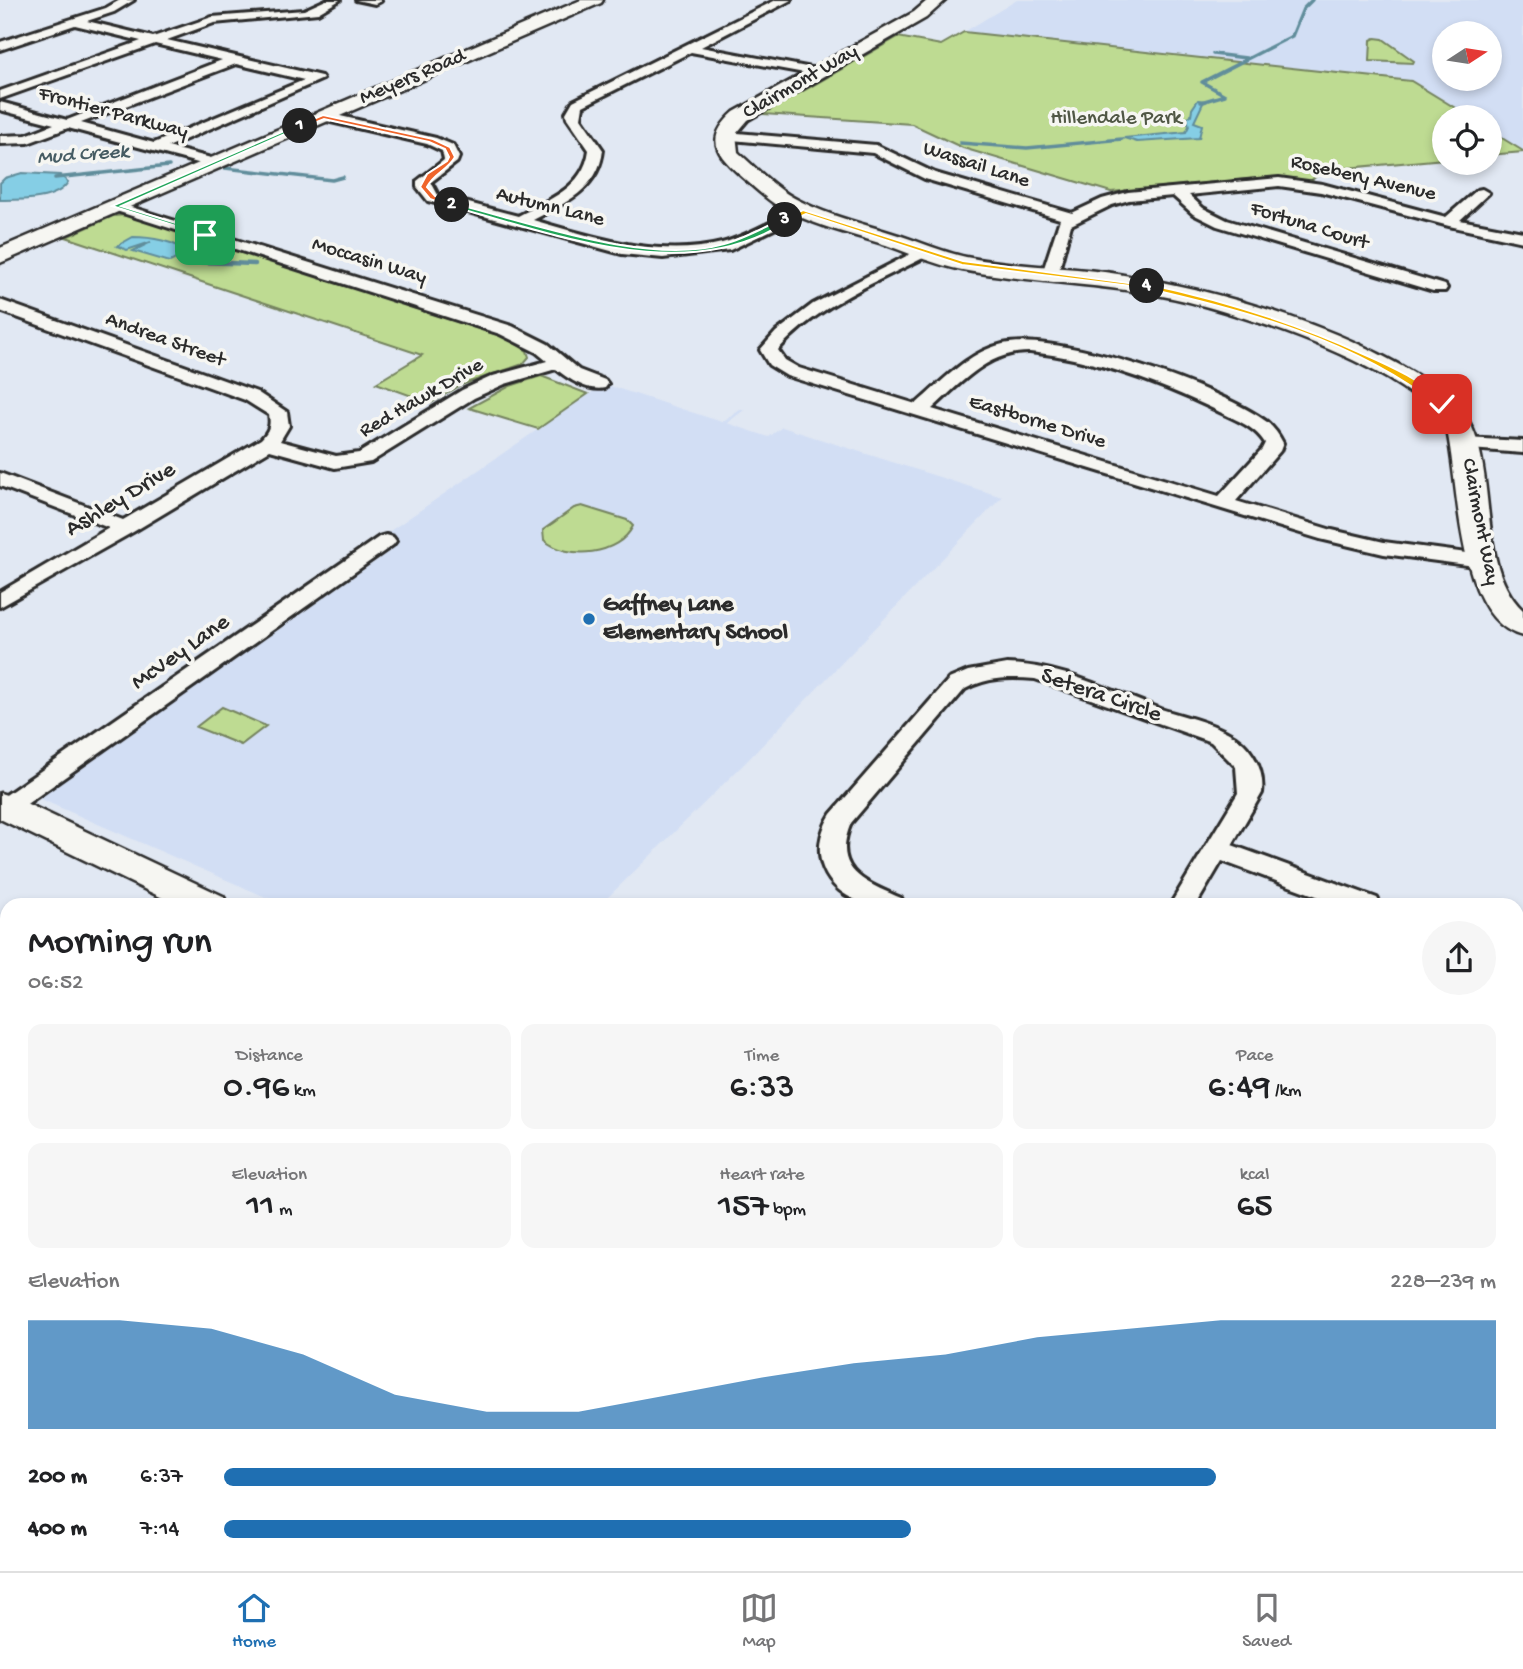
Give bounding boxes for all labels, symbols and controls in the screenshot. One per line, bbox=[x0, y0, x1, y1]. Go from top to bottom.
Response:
north arrow bbox=[1432, 21, 1502, 91]
map controls bbox=[1432, 21, 1502, 175]
street label: Clairmont Way bbox=[739, 40, 863, 126]
street label: Meyers Road bbox=[356, 44, 471, 112]
street label: Frontier Parkway bbox=[35, 82, 190, 146]
button: locate bbox=[1432, 105, 1502, 175]
park label: Hillendale Park bbox=[1050, 107, 1184, 132]
pin: 1 bbox=[282, 108, 318, 144]
text: 1 bbox=[296, 114, 303, 137]
street label: Wassail Lane bbox=[919, 137, 1034, 195]
water label: Mud Creek bbox=[36, 140, 132, 172]
street label: Rosebery Avenue bbox=[1288, 150, 1439, 208]
street label: Autumn Lane bbox=[493, 182, 608, 234]
pin: 2 bbox=[434, 188, 470, 222]
text: 2 bbox=[447, 193, 456, 216]
street label: Fortuna Court bbox=[1246, 197, 1373, 258]
pin: 3 bbox=[768, 202, 802, 238]
pin bbox=[175, 205, 235, 265]
text: 3 bbox=[780, 208, 789, 231]
icon: arrive bbox=[186, 216, 224, 254]
street label: Moccasin Way bbox=[309, 233, 429, 291]
pin: 4 bbox=[1130, 268, 1164, 304]
text: 4 bbox=[1142, 274, 1151, 297]
street label: Andrea Street bbox=[102, 308, 231, 375]
street label: Red Hawk Drive bbox=[355, 353, 490, 445]
pin bbox=[1412, 374, 1472, 434]
icon: check bbox=[1423, 385, 1461, 423]
street label: Eastborne Drive bbox=[965, 390, 1110, 456]
street label: Ashley Drive bbox=[61, 455, 182, 544]
street label: Clairmont Way bbox=[1454, 456, 1504, 588]
place label: Gaffney Lane Elementary School bbox=[603, 591, 788, 648]
street label: McVey Lane bbox=[126, 608, 236, 698]
marker: Gaffney Lane Elementary School bbox=[581, 611, 597, 627]
street label: Setera Circle bbox=[1037, 662, 1166, 730]
button: share bbox=[1422, 921, 1496, 995]
text: Morning run bbox=[28, 922, 212, 966]
text: 06:52 bbox=[28, 970, 83, 997]
text: Distance bbox=[236, 1045, 303, 1068]
text: Time bbox=[745, 1045, 779, 1068]
text: Pace bbox=[1236, 1045, 1273, 1068]
text: 0.96 bbox=[223, 1068, 289, 1109]
text: 6:33 bbox=[729, 1068, 795, 1109]
text: 6:49 bbox=[1208, 1068, 1271, 1109]
text: km bbox=[289, 1080, 316, 1103]
text: /km bbox=[1271, 1080, 1302, 1103]
text: Elevation bbox=[232, 1164, 307, 1187]
text: Heart rate bbox=[719, 1164, 805, 1187]
text: kcal bbox=[1240, 1164, 1269, 1187]
text: 11 bbox=[246, 1187, 274, 1228]
text: 157 bbox=[718, 1187, 769, 1228]
text: 65 bbox=[1237, 1187, 1273, 1228]
text: m bbox=[274, 1199, 292, 1222]
text: bpm bbox=[769, 1199, 806, 1222]
text: Elevation bbox=[28, 1269, 119, 1296]
text: 228–239 m bbox=[1390, 1269, 1496, 1296]
text: 200 m bbox=[28, 1464, 87, 1491]
text: 6:37 bbox=[140, 1464, 183, 1491]
text: 400 m bbox=[28, 1516, 87, 1543]
text: 7:14 bbox=[140, 1516, 179, 1543]
tab: Home bbox=[232, 1589, 276, 1654]
tab: Map bbox=[740, 1589, 778, 1654]
tab: Saved bbox=[1242, 1589, 1291, 1654]

